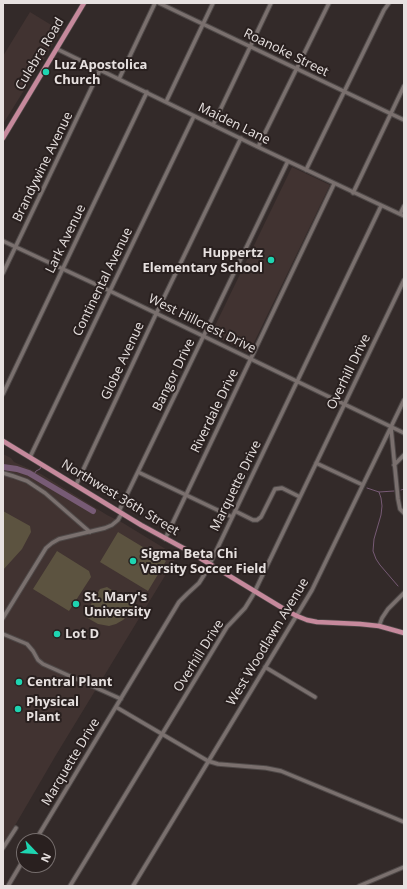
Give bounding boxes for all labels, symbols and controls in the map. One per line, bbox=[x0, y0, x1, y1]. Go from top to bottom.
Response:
street label: Culebra Road bbox=[12, 15, 68, 93]
street label: Roanoke Street bbox=[241, 26, 331, 80]
place label: Luz Apostolica Church bbox=[54, 57, 147, 88]
marker: Luz Apostolica Church bbox=[41, 67, 51, 77]
street label: Maiden Lane bbox=[195, 100, 273, 148]
street label: Brandywine Avenue bbox=[10, 109, 76, 225]
street label: Lark Avenue bbox=[43, 202, 89, 276]
street label: Continental Avenue bbox=[70, 225, 136, 339]
place label: Huppertz Elementary School bbox=[142, 245, 263, 276]
marker: Huppertz Elementary School bbox=[266, 255, 276, 265]
street label: West Hillcrest Drive bbox=[146, 291, 258, 357]
street label: Globe Avenue bbox=[98, 319, 148, 403]
street label: Overhill Drive bbox=[324, 332, 374, 412]
street label: Bangor Drive bbox=[150, 336, 198, 414]
street label: Riverdale Drive bbox=[188, 367, 242, 455]
street label: Marquette Drive bbox=[207, 438, 265, 534]
street label: Northwest 36th Street bbox=[58, 457, 182, 539]
place label: Sigma Beta Chi Varsity Soccer Field bbox=[141, 546, 267, 577]
marker: Sigma Beta Chi Varsity Soccer Field bbox=[128, 556, 138, 566]
street label: West Woodlawn Avenue bbox=[224, 575, 312, 709]
place label: St. Mary's University bbox=[84, 589, 151, 620]
marker: St. Mary's University bbox=[71, 599, 81, 609]
street label: Overhill Drive bbox=[171, 617, 227, 695]
place label: Lot D bbox=[65, 626, 99, 642]
marker: Lot D bbox=[52, 629, 62, 639]
place label: Central Plant bbox=[27, 674, 112, 690]
marker: Central Plant bbox=[14, 677, 24, 687]
place label: Physical Plant bbox=[26, 694, 79, 725]
marker: Physical Plant bbox=[13, 704, 23, 714]
street label: Marquette Drive bbox=[39, 715, 103, 809]
north arrow bbox=[16, 833, 56, 873]
text: N bbox=[38, 851, 55, 865]

